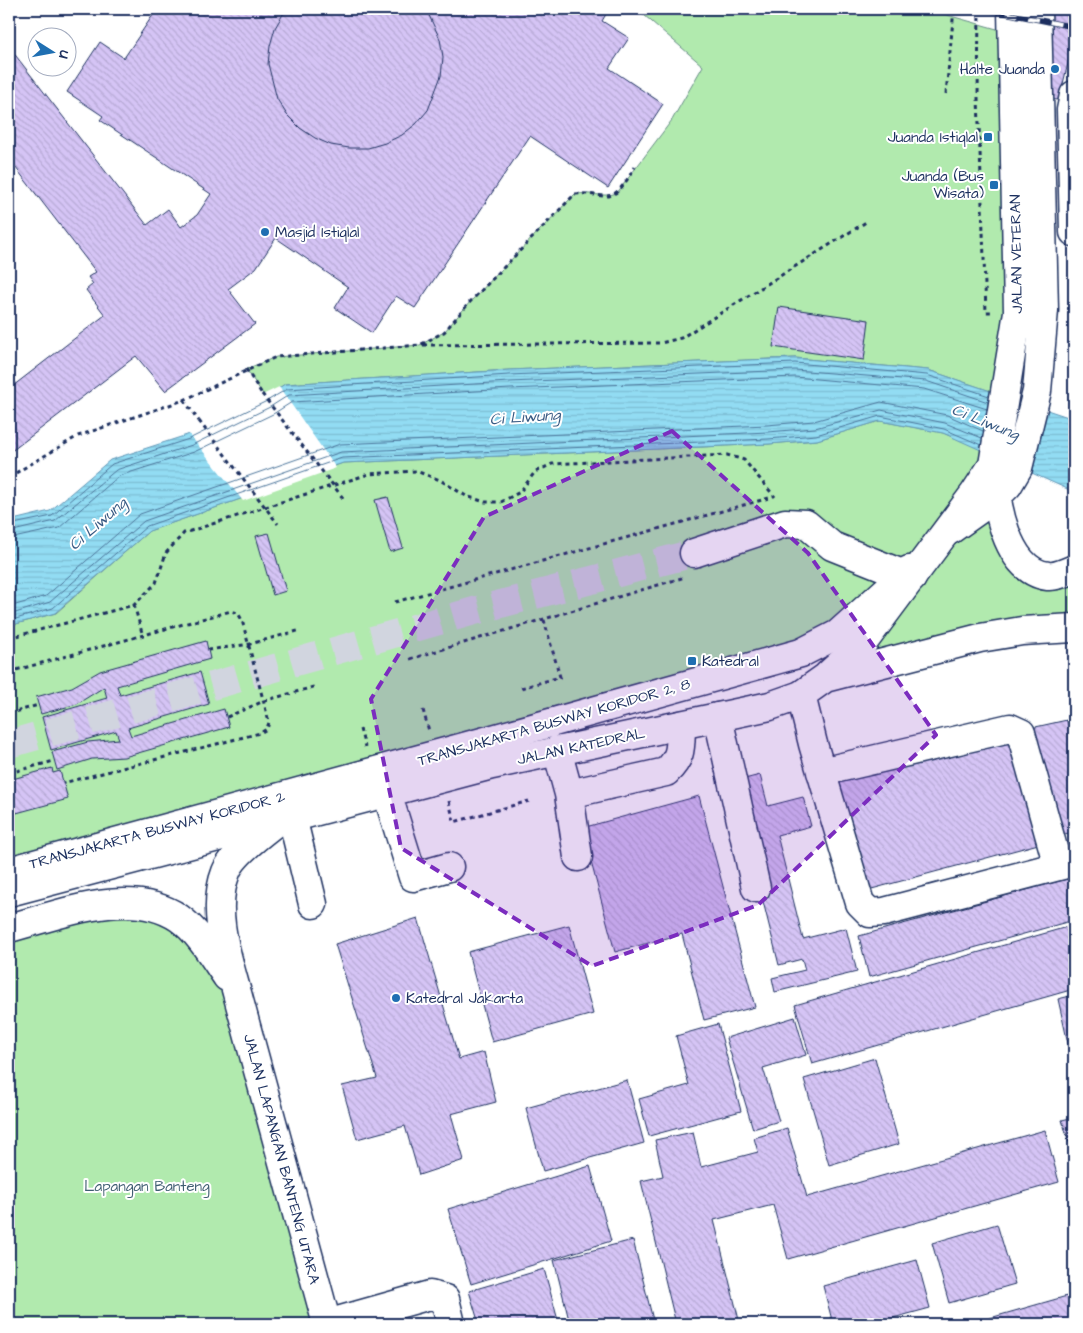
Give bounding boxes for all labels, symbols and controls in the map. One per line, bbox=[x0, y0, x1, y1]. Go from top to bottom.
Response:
north arrow bbox=[28, 28, 78, 78]
text: U bbox=[53, 49, 74, 60]
place label: Halte Juanda bbox=[960, 59, 1045, 80]
marker: Halte Juanda bbox=[1049, 63, 1061, 75]
place label: Juanda Istiqlal bbox=[888, 127, 978, 148]
marker: Juanda Istiqlal bbox=[982, 131, 994, 143]
place label: Juanda (Bus Wisata) bbox=[902, 166, 984, 204]
marker: Juanda (Bus Wisata) bbox=[988, 179, 1000, 191]
street label: JALAN VETERAN bbox=[1005, 194, 1028, 314]
place label: Masjid Istiqlal bbox=[275, 222, 359, 243]
marker: Masjid Istiqlal bbox=[259, 226, 271, 238]
water label: Ci Liwung bbox=[948, 398, 1024, 447]
water label: Ci Liwung bbox=[489, 403, 563, 431]
water label: Ci Liwung bbox=[64, 491, 134, 556]
place label: Katedral bbox=[702, 651, 759, 672]
marker: Katedral bbox=[686, 655, 698, 667]
street label: TRANSJAKARTA BUSWAY KORIDOR 2, 8 bbox=[415, 673, 693, 772]
street label: JALAN KATEDRAL bbox=[515, 723, 648, 770]
street label: TRANSJAKARTA BUSWAY KORIDOR 2 bbox=[27, 786, 288, 875]
place label: Katedral Jakarta bbox=[406, 988, 524, 1009]
marker: Katedral Jakarta bbox=[390, 992, 402, 1004]
street label: JALAN LAPANGAN BANTENG UTARA bbox=[238, 1032, 325, 1287]
park label: Lapangan Banteng bbox=[84, 1176, 210, 1198]

